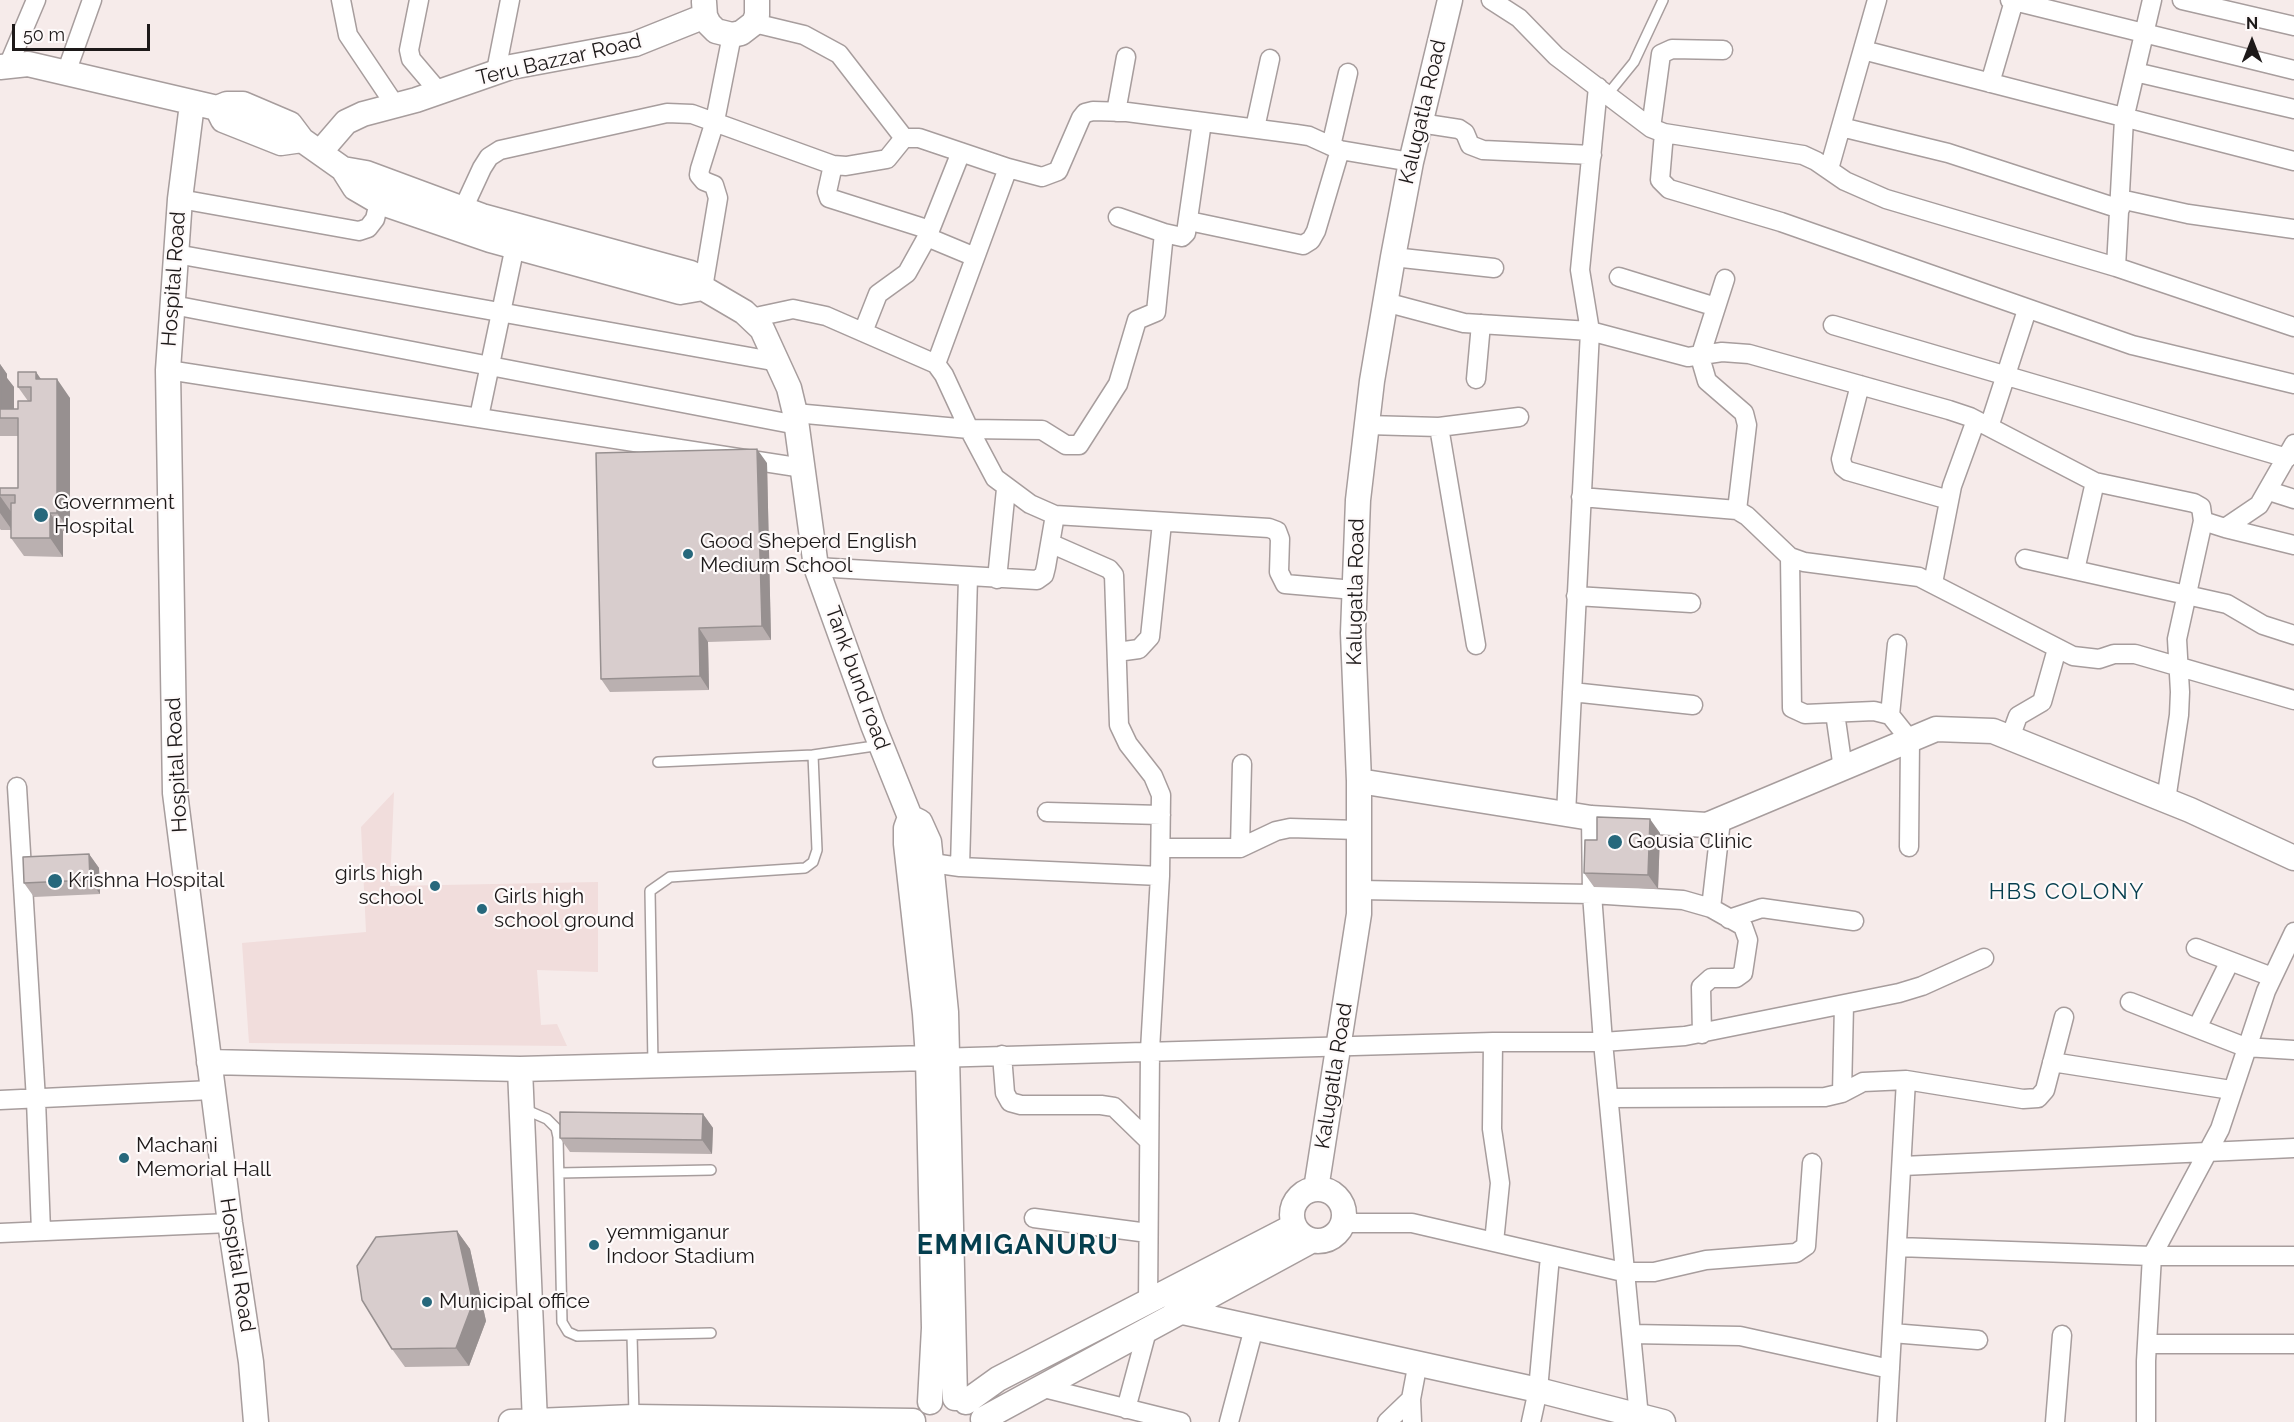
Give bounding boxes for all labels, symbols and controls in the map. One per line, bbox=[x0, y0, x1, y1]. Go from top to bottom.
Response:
scale bar bbox=[15, 12, 153, 50]
north arrow bbox=[2222, 12, 2282, 72]
text: N bbox=[2246, 14, 2258, 33]
text: 50 m bbox=[23, 24, 65, 45]
street label: Teru Bazzar Road bbox=[474, 29, 644, 91]
street label: Kalugatla Road bbox=[1394, 37, 1452, 187]
street label: Hospital Road bbox=[157, 211, 191, 347]
place label: Government Hospital bbox=[54, 490, 175, 540]
marker: Government Hospital bbox=[32, 506, 50, 524]
street label: Kalugatla Road bbox=[1342, 518, 1370, 666]
place label: Good Sheperd English Medium School bbox=[700, 529, 917, 579]
marker: Good Sheperd English Medium School bbox=[681, 547, 695, 561]
street label: Tank bund road bbox=[819, 603, 895, 753]
street label: Hospital Road bbox=[161, 697, 193, 833]
place label: Gousia Clinic bbox=[1628, 829, 1753, 855]
marker: Gousia Clinic bbox=[1606, 833, 1624, 851]
place label: girls high school bbox=[335, 861, 423, 911]
place label: Krishna Hospital bbox=[68, 868, 225, 894]
marker: Krishna Hospital bbox=[46, 872, 64, 890]
marker: girls high school bbox=[428, 879, 442, 893]
district label: HBS COLONY bbox=[1989, 879, 2145, 905]
place label: Girls high school ground bbox=[494, 884, 634, 934]
marker: Girls high school ground bbox=[475, 902, 489, 916]
street label: Kalugatla Road bbox=[1310, 1001, 1358, 1151]
place label: Machani Memorial Hall bbox=[136, 1133, 271, 1183]
marker: Machani Memorial Hall bbox=[117, 1151, 131, 1165]
street label: Hospital Road bbox=[214, 1196, 260, 1334]
place label: yemmiganur Indoor Stadium bbox=[606, 1220, 755, 1270]
district label: EMMIGANURU bbox=[917, 1230, 1119, 1262]
marker: yemmiganur Indoor Stadium bbox=[587, 1238, 601, 1252]
place label: Municipal office bbox=[439, 1289, 590, 1315]
marker: Municipal office bbox=[420, 1295, 434, 1309]

